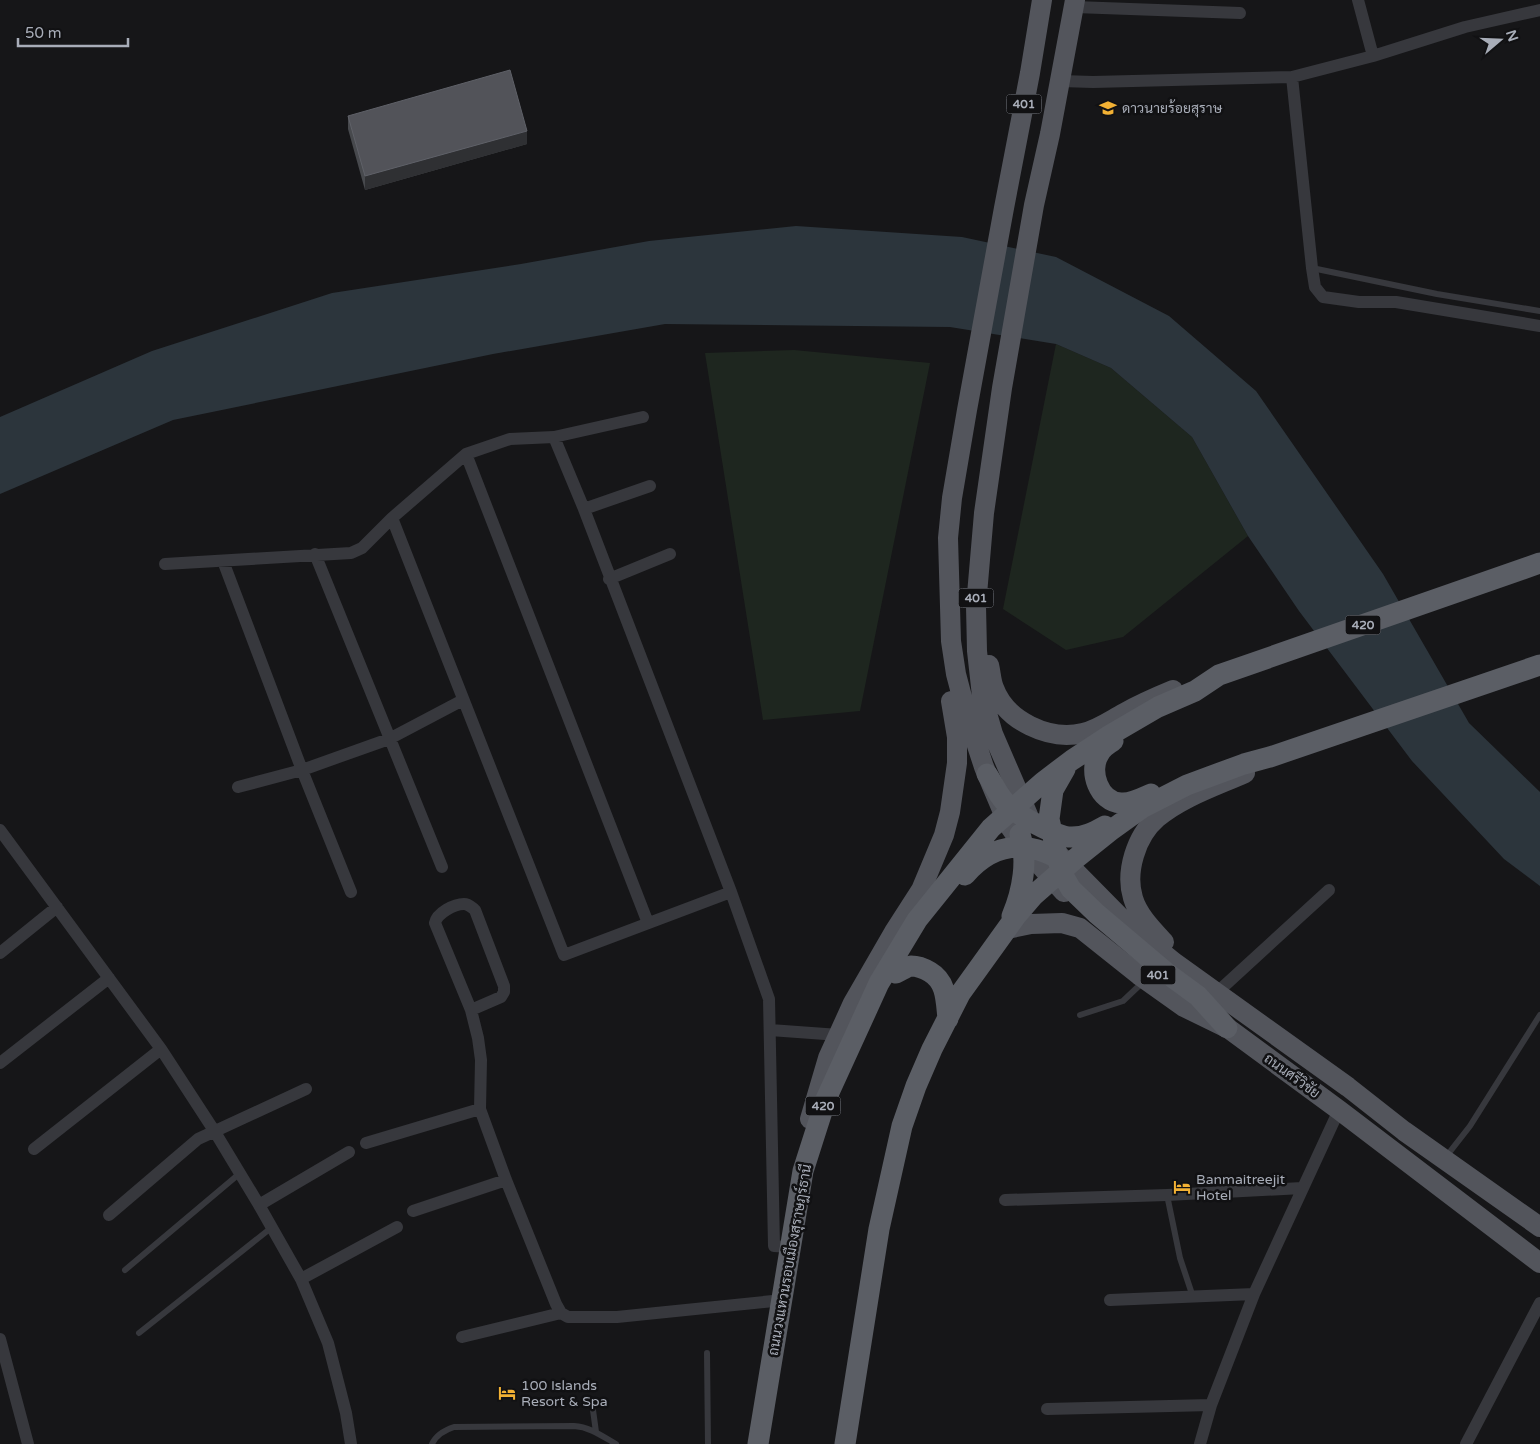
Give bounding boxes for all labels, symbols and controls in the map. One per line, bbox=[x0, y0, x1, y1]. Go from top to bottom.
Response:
scale bar bbox=[18, 15, 128, 47]
north arrow bbox=[1475, 15, 1525, 65]
text: 50 m bbox=[25, 24, 62, 42]
text: N bbox=[1502, 28, 1522, 44]
road number: 401 bbox=[1006, 95, 1042, 114]
school or university icon: ดาวนายร้อยสุราษ bbox=[1098, 98, 1118, 118]
place label: ดาวนายร้อยสุราษ bbox=[1122, 99, 1223, 118]
road number: 401 bbox=[958, 588, 994, 608]
road number: 420 bbox=[1346, 616, 1380, 634]
road number: 401 bbox=[1140, 966, 1176, 984]
street label: ถนนศรีวิชัย bbox=[1261, 1049, 1324, 1102]
road number: 420 bbox=[806, 1096, 840, 1116]
street label: ถนนวงแหวนรอบเมืองสุราษฎร์ธานี bbox=[764, 1163, 816, 1357]
place label: Banmaitreejit Hotel bbox=[1196, 1171, 1286, 1204]
hotel icon: Banmaitreejit Hotel bbox=[1172, 1177, 1192, 1197]
place label: 100 Islands Resort & Spa bbox=[521, 1377, 608, 1410]
hotel icon: 100 Islands Resort & Spa bbox=[497, 1383, 517, 1403]

